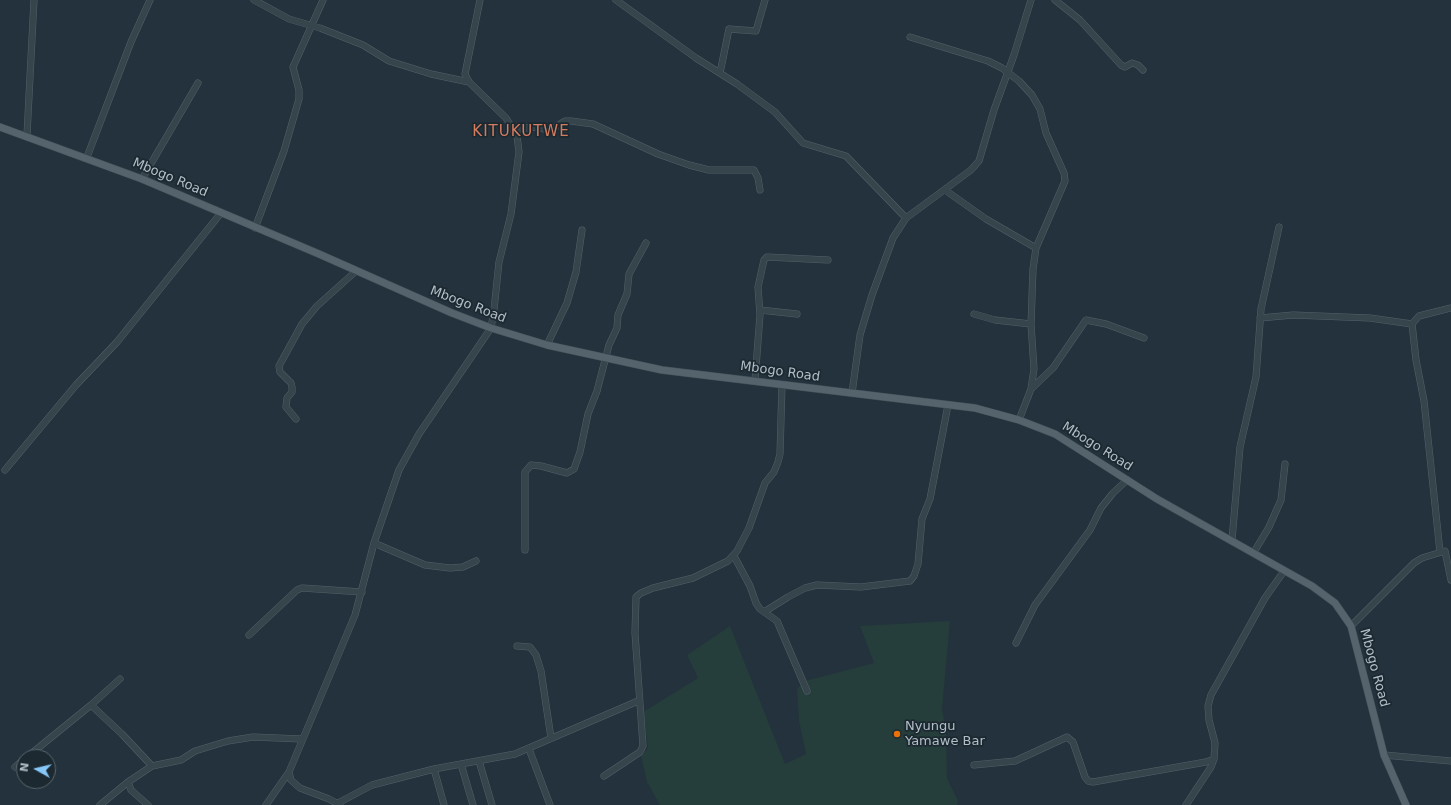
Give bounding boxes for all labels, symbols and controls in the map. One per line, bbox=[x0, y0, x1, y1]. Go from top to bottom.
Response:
district label: KITUKUTWE bbox=[472, 123, 570, 141]
street label: Mbogo Road bbox=[130, 155, 210, 201]
street label: Mbogo Road bbox=[428, 283, 508, 327]
street label: Mbogo Road bbox=[739, 359, 821, 385]
street label: Mbogo Road bbox=[1059, 419, 1135, 475]
street label: Mbogo Road bbox=[1356, 627, 1392, 709]
place label: Nyungu Yamawe Bar bbox=[905, 719, 985, 750]
marker: Nyungu Yamawe Bar bbox=[892, 729, 902, 739]
north arrow bbox=[16, 749, 56, 789]
text: N bbox=[18, 762, 32, 773]

